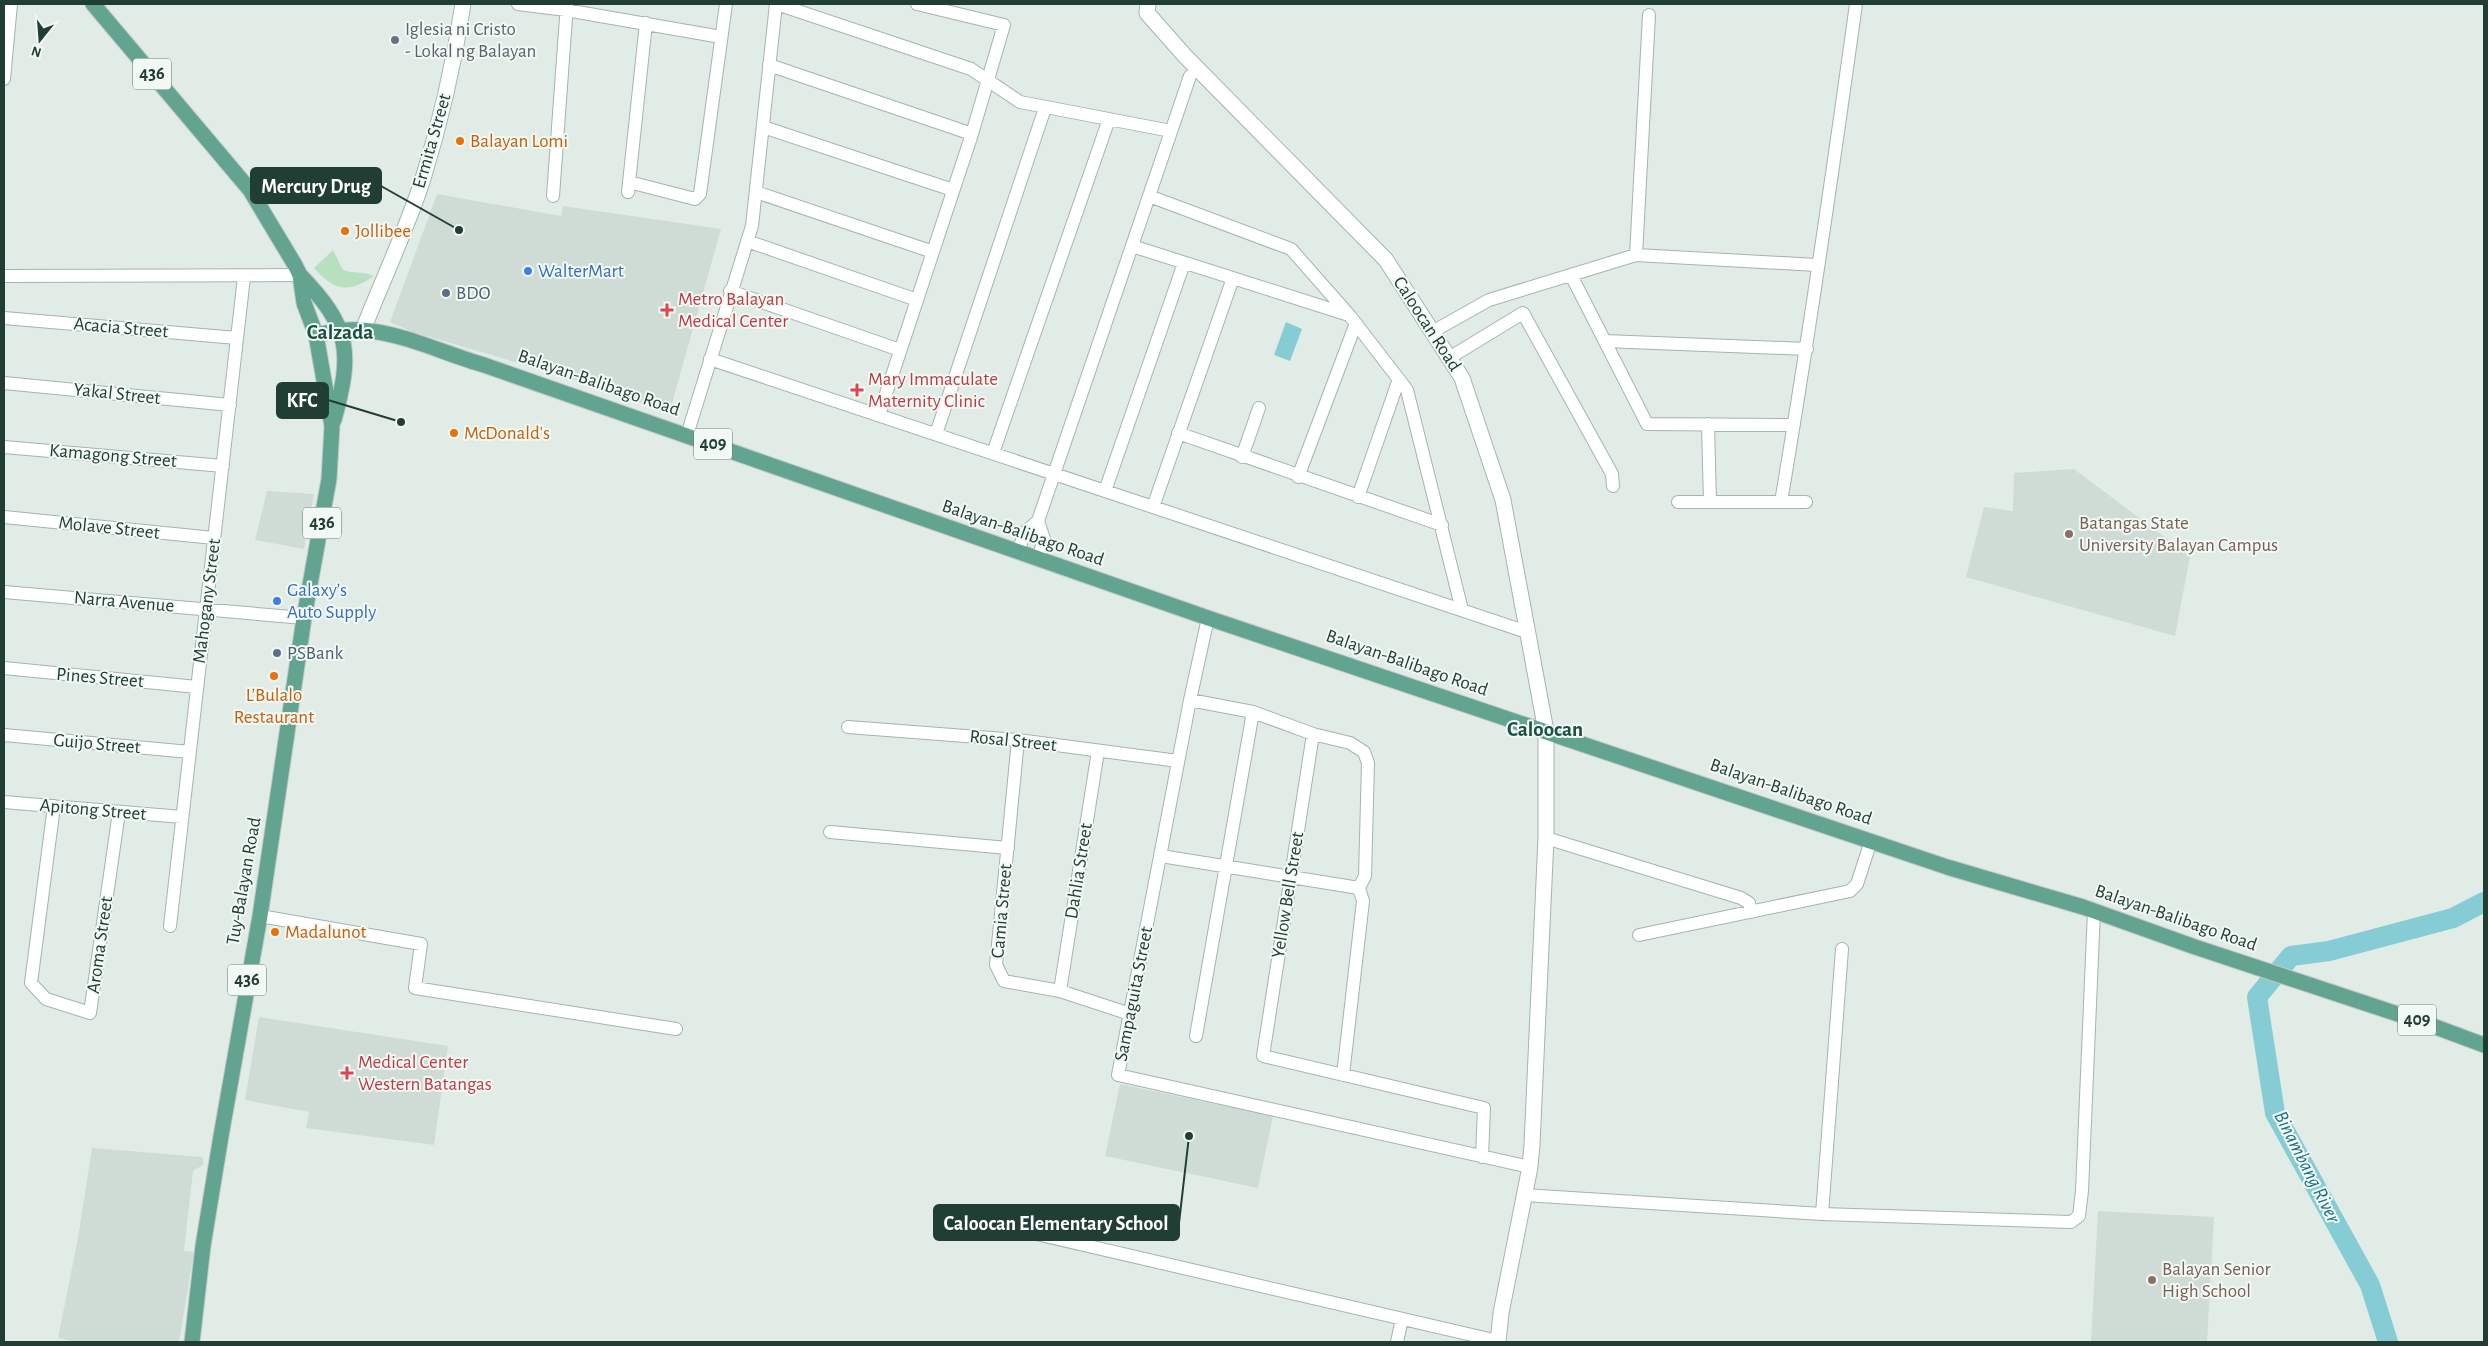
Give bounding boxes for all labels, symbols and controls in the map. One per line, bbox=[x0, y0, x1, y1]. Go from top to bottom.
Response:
north arrow bbox=[15, 15, 65, 65]
place label: Iglesia ni Cristo - Lokal ng Balayan bbox=[405, 20, 536, 61]
marker: Iglesia ni Cristo - Lokal ng Balayan bbox=[389, 34, 401, 46]
text: N bbox=[30, 43, 43, 60]
road number: 436 bbox=[133, 59, 171, 90]
street label: Ermita Street bbox=[409, 91, 455, 191]
place label: Balayan Lomi bbox=[470, 132, 568, 151]
marker: Balayan Lomi bbox=[454, 135, 466, 147]
callout: Mercury Drug bbox=[251, 168, 381, 203]
text: Mercury Drug bbox=[261, 177, 372, 197]
place label: Jollibee bbox=[355, 222, 411, 241]
marker: Jollibee bbox=[339, 225, 351, 237]
place label: WalterMart bbox=[538, 262, 624, 281]
marker: WalterMart bbox=[522, 265, 534, 277]
street label: Caloocan Road bbox=[1389, 273, 1465, 375]
place label: BDO bbox=[456, 284, 491, 303]
marker: BDO bbox=[440, 287, 452, 299]
place label: Metro Balayan Medical Center bbox=[678, 290, 788, 331]
marker: Metro Balayan Medical Center bbox=[660, 303, 674, 317]
street label: Acacia Street bbox=[73, 314, 169, 342]
district label: Calzada bbox=[307, 322, 373, 343]
street label: Balayan-Balibago Road bbox=[516, 346, 683, 420]
place label: Mary Immaculate Maternity Clinic bbox=[868, 370, 998, 411]
street label: Yakal Street bbox=[73, 380, 161, 408]
callout: KFC bbox=[277, 383, 328, 418]
marker: Mary Immaculate Maternity Clinic bbox=[850, 383, 864, 397]
text: KFC bbox=[286, 391, 318, 411]
place label: McDonald's bbox=[464, 424, 550, 443]
marker: McDonald's bbox=[448, 427, 460, 439]
road number: 409 bbox=[694, 428, 732, 459]
street label: Kamagong Street bbox=[48, 441, 178, 471]
street label: Balayan-Balibago Road bbox=[940, 496, 1107, 570]
road number: 436 bbox=[303, 508, 341, 538]
street label: Molave Street bbox=[58, 513, 160, 543]
place label: Batangas State University Balayan Campus bbox=[2079, 514, 2278, 555]
marker: Batangas State University Balayan Campus bbox=[2063, 528, 2075, 540]
street label: Mahogany Street bbox=[190, 537, 224, 665]
place label: Galaxy’s Auto Supply bbox=[287, 581, 376, 622]
street label: Narra Avenue bbox=[73, 588, 175, 616]
marker: Galaxy’s Auto Supply bbox=[271, 595, 283, 607]
street label: Balayan-Balibago Road bbox=[1324, 626, 1491, 700]
place label: PSBank bbox=[287, 644, 343, 663]
marker: PSBank bbox=[271, 647, 283, 659]
street label: Pines Street bbox=[55, 665, 145, 691]
marker: L’Bulalo Restaurant bbox=[268, 670, 280, 682]
place label: L’Bulalo Restaurant bbox=[234, 686, 314, 727]
district label: Caloocan bbox=[1507, 719, 1583, 740]
street label: Rosal Street bbox=[968, 727, 1058, 755]
street label: Guijo Street bbox=[53, 731, 141, 757]
street label: Balayan-Balibago Road bbox=[1708, 755, 1875, 829]
street label: Apitong Street bbox=[39, 796, 147, 824]
street label: Tuy-Balayan Road bbox=[223, 815, 265, 946]
street label: Dahlia Street bbox=[1062, 822, 1096, 920]
street label: Yellow Bell Street bbox=[1269, 830, 1307, 960]
street label: Camia Street bbox=[988, 863, 1016, 959]
street label: Balayan-Balibago Road bbox=[2093, 881, 2260, 955]
street label: Aroma Street bbox=[84, 895, 116, 995]
place label: Madalunot bbox=[285, 923, 367, 942]
street label: Sampaguita Street bbox=[1112, 925, 1156, 1063]
marker: Madalunot bbox=[269, 926, 281, 938]
road number: 436 bbox=[228, 964, 266, 996]
road number: 409 bbox=[2398, 1004, 2436, 1036]
place label: Medical Center Western Batangas bbox=[358, 1053, 492, 1094]
marker: Medical Center Western Batangas bbox=[340, 1066, 354, 1080]
water label: Binambang River bbox=[2270, 1108, 2344, 1227]
callout: Caloocan Elementary School bbox=[934, 1205, 1179, 1240]
text: Caloocan Elementary School bbox=[943, 1214, 1169, 1234]
place label: Balayan Senior High School bbox=[2162, 1260, 2271, 1301]
marker: Balayan Senior High School bbox=[2146, 1274, 2158, 1286]

